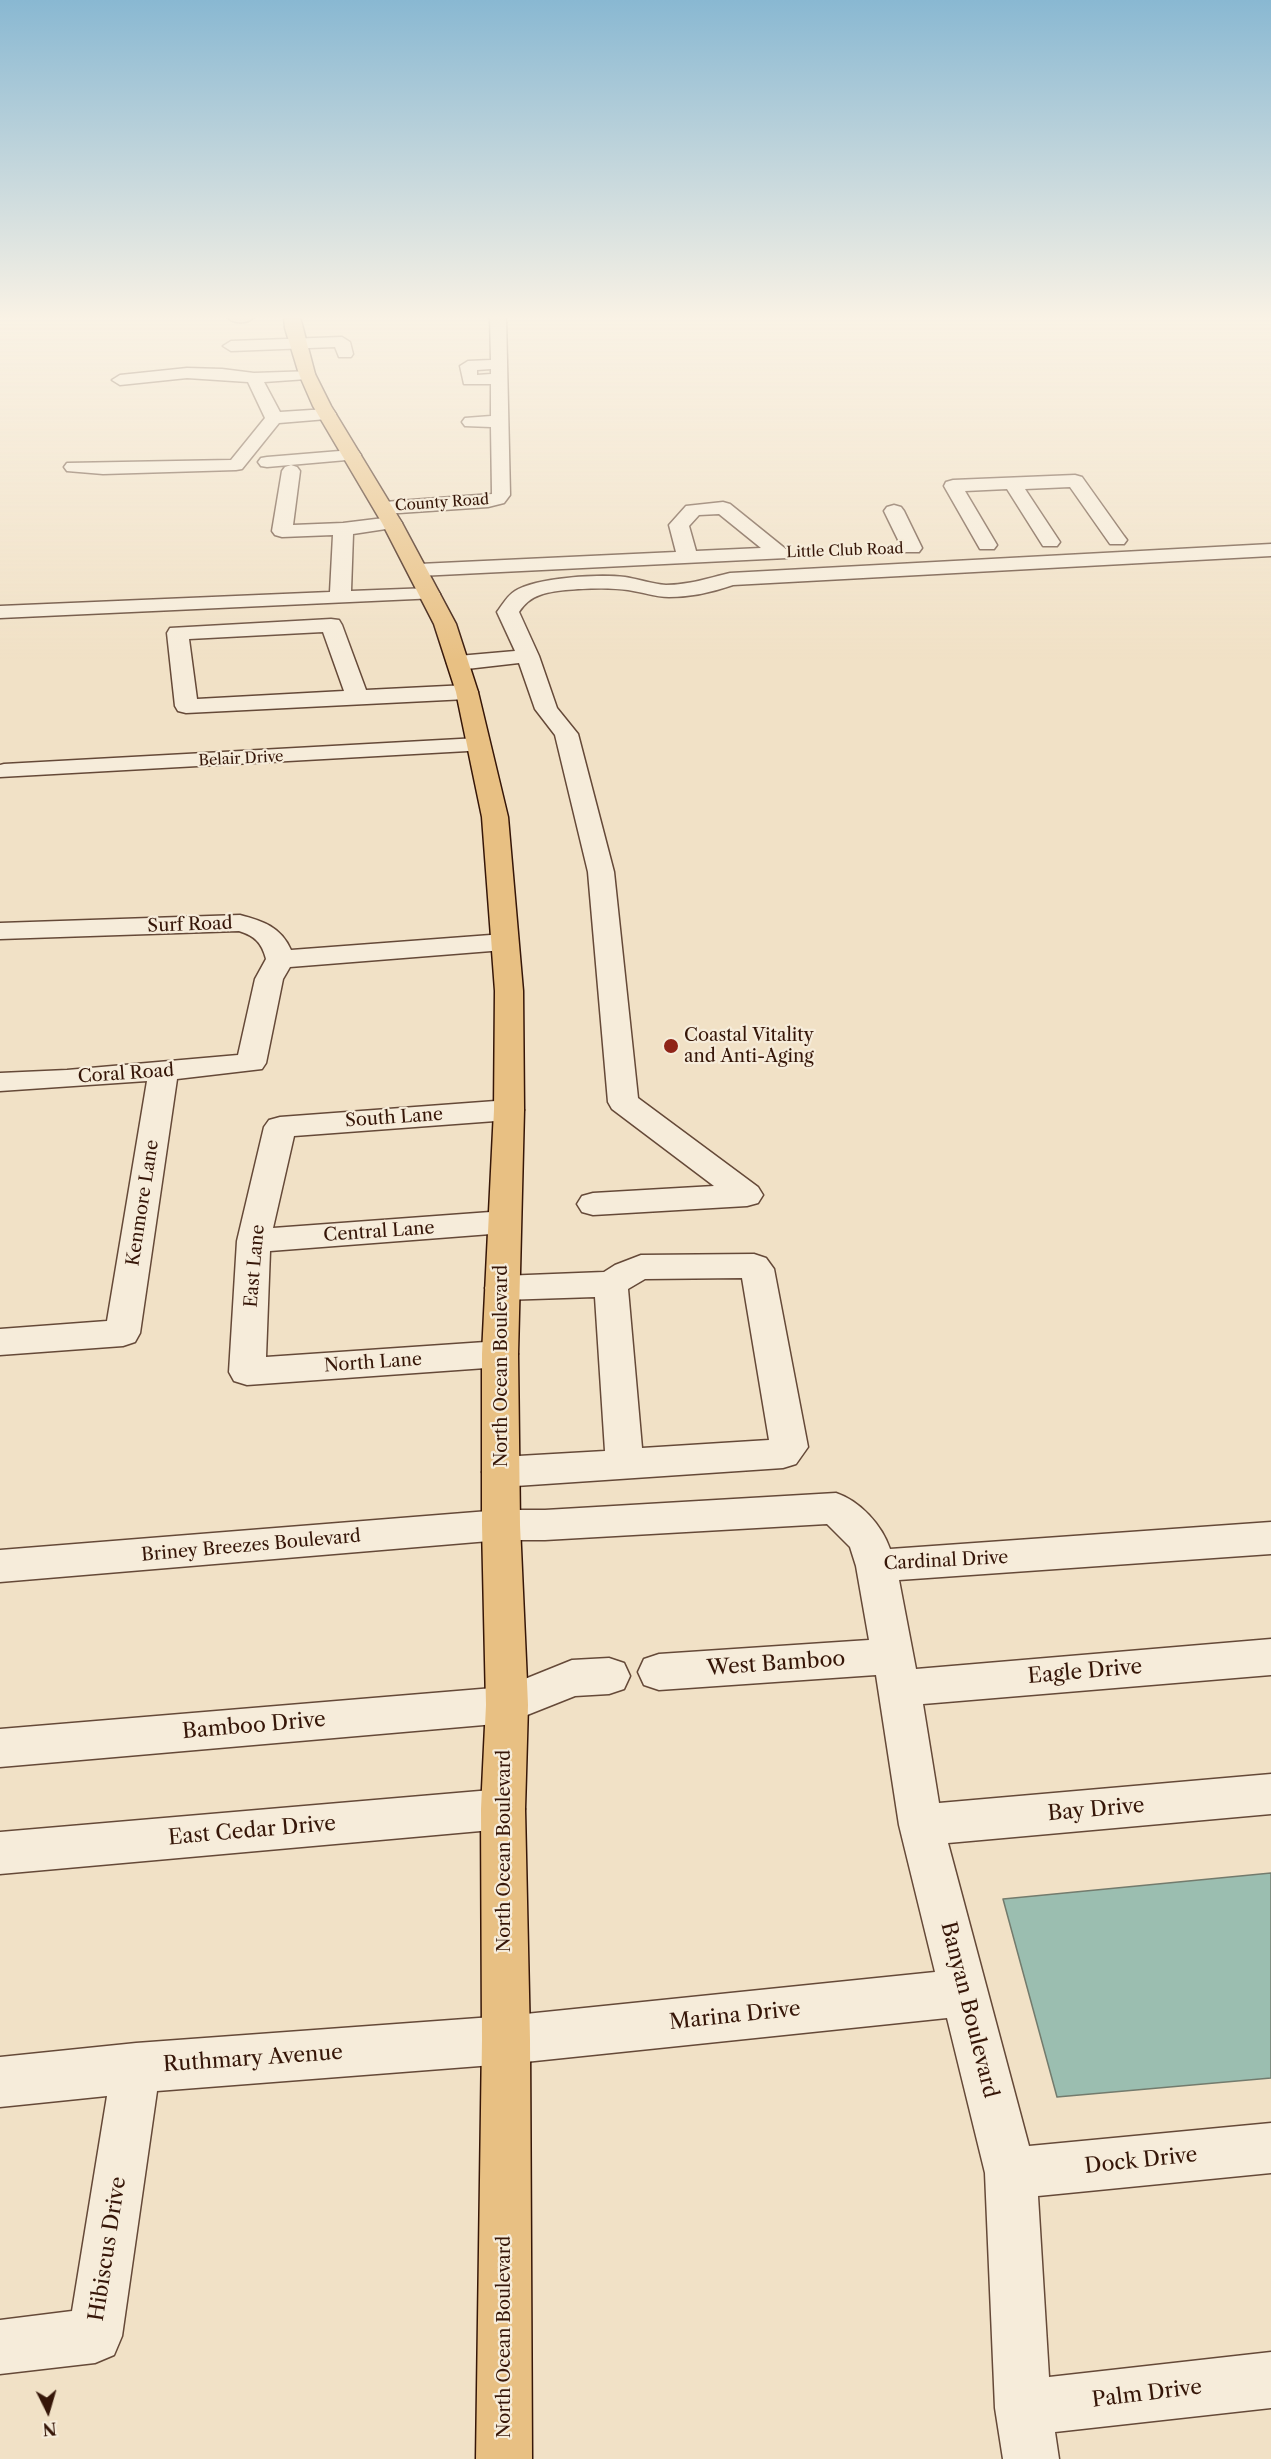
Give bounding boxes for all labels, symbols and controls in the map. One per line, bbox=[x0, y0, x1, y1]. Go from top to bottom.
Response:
street label: County Road bbox=[394, 491, 490, 515]
street label: Little Club Road bbox=[786, 540, 904, 562]
street label: Belair Drive bbox=[198, 748, 284, 770]
street label: Surf Road bbox=[147, 913, 233, 937]
place label: Coastal Vitality and Anti-Aging bbox=[684, 1025, 814, 1068]
marker: Coastal Vitality and Anti-Aging bbox=[662, 1037, 680, 1055]
street label: Coral Road bbox=[77, 1060, 175, 1088]
street label: South Lane bbox=[344, 1104, 444, 1132]
street label: Kenmore Lane bbox=[122, 1138, 164, 1268]
street label: Central Lane bbox=[323, 1217, 435, 1247]
street label: East Lane bbox=[241, 1224, 269, 1308]
street label: North Ocean Boulevard bbox=[491, 1265, 513, 1467]
street label: North Lane bbox=[323, 1349, 423, 1377]
street label: Briney Breezes Boulevard bbox=[140, 1526, 362, 1566]
street label: Cardinal Drive bbox=[883, 1547, 1009, 1575]
street label: West Bamboo bbox=[706, 1647, 846, 1681]
street label: Eagle Drive bbox=[1027, 1654, 1143, 1690]
street label: Bamboo Drive bbox=[181, 1707, 327, 1745]
street label: North Ocean Boulevard bbox=[494, 1750, 516, 1952]
street label: Bay Drive bbox=[1047, 1793, 1145, 1827]
street label: East Cedar Drive bbox=[167, 1811, 337, 1851]
street label: Banyan Boulevard bbox=[935, 1919, 1003, 2101]
street label: Marina Drive bbox=[668, 1997, 802, 2035]
street label: Ruthmary Avenue bbox=[162, 2040, 344, 2078]
street label: Dock Drive bbox=[1083, 2143, 1199, 2179]
street label: Hibiscus Drive bbox=[84, 2175, 132, 2323]
street label: North Ocean Boulevard bbox=[494, 2236, 516, 2438]
street label: Palm Drive bbox=[1091, 2375, 1203, 2413]
north arrow bbox=[18, 2381, 78, 2441]
text: N bbox=[42, 2418, 57, 2439]

